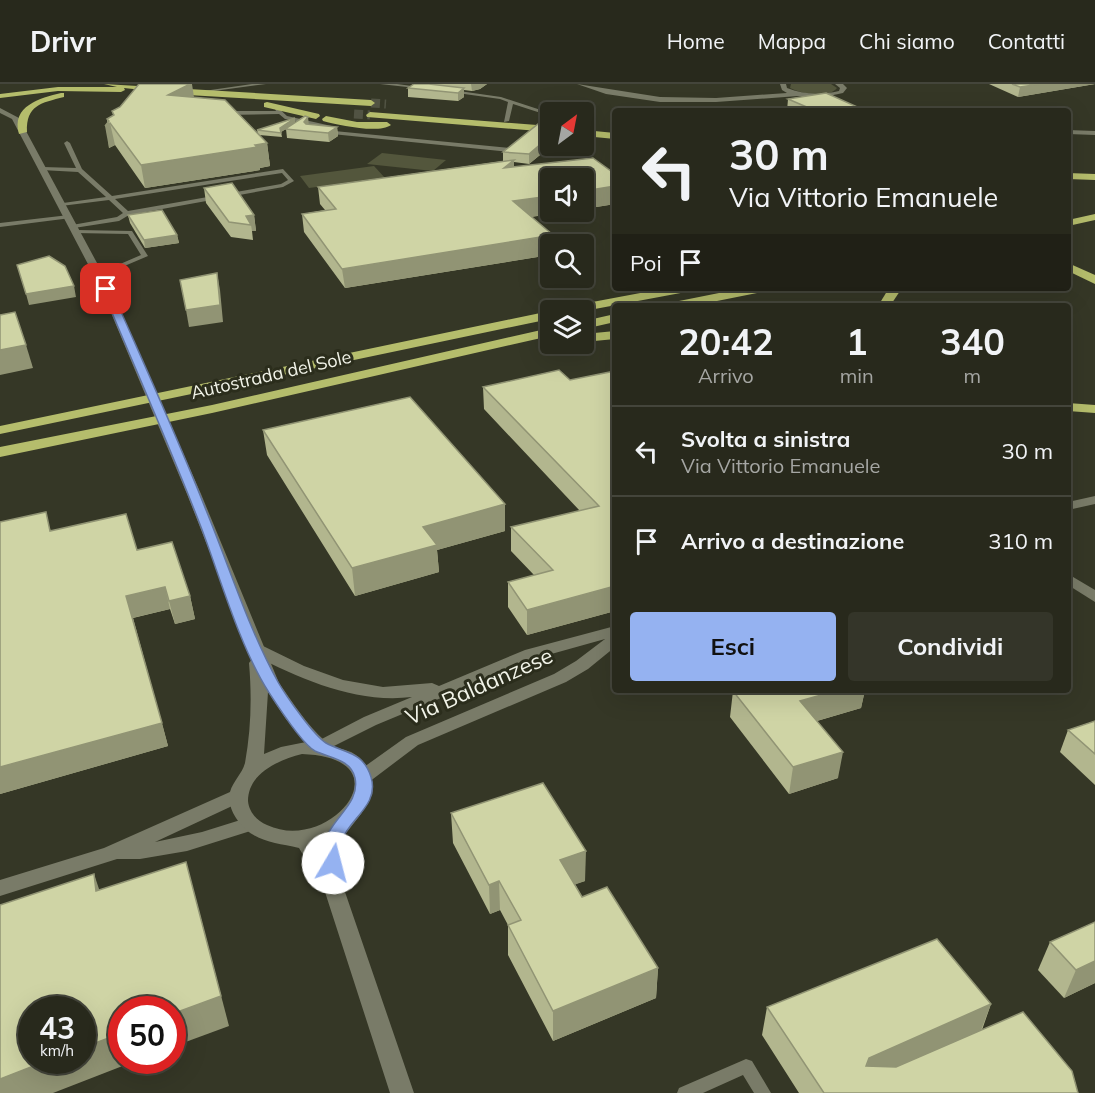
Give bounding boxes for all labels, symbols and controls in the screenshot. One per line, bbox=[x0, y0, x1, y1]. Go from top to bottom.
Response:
text: Drivr bbox=[30, 24, 96, 59]
text: Home bbox=[667, 28, 725, 54]
text: Mappa bbox=[758, 28, 826, 54]
text: Chi siamo bbox=[859, 28, 955, 54]
text: Contatti bbox=[988, 28, 1065, 54]
north arrow bbox=[540, 102, 594, 156]
map controls bbox=[540, 102, 594, 354]
text: 30 m bbox=[729, 128, 829, 181]
icon: left bbox=[630, 132, 708, 210]
button: sound bbox=[540, 168, 594, 222]
text: Via Vittorio Emanuele bbox=[729, 180, 998, 214]
button: search bbox=[540, 234, 594, 288]
icon: arrive bbox=[674, 246, 707, 279]
text: Poi bbox=[630, 249, 662, 277]
pin bbox=[80, 263, 131, 314]
icon: arrive bbox=[89, 272, 122, 305]
button: layers bbox=[540, 300, 594, 354]
text: 20:42 bbox=[678, 319, 774, 364]
text: 1 bbox=[846, 319, 868, 364]
text: 340 bbox=[940, 319, 1005, 364]
street label: Autostrada del Sole bbox=[188, 345, 353, 404]
text: Arrivo bbox=[698, 363, 754, 388]
text: min bbox=[840, 363, 874, 388]
text: m bbox=[964, 363, 981, 388]
text: Svolta a sinistra bbox=[681, 425, 850, 453]
icon: left bbox=[630, 435, 663, 468]
text: 30 m bbox=[1002, 437, 1053, 465]
text: Via Vittorio Emanuele bbox=[681, 453, 880, 478]
icon: arrive bbox=[630, 525, 663, 558]
text: Arrivo a destinazione bbox=[681, 527, 904, 555]
text: 310 m bbox=[988, 527, 1053, 555]
button: Esci bbox=[630, 612, 836, 681]
button: Condividi bbox=[848, 612, 1053, 681]
street label: Via Baldanzese bbox=[401, 641, 557, 731]
position arrow bbox=[301, 831, 365, 895]
speed limit sign: 50 bbox=[108, 996, 186, 1074]
text: 43 bbox=[39, 1009, 75, 1047]
text: km/h bbox=[40, 1041, 74, 1060]

